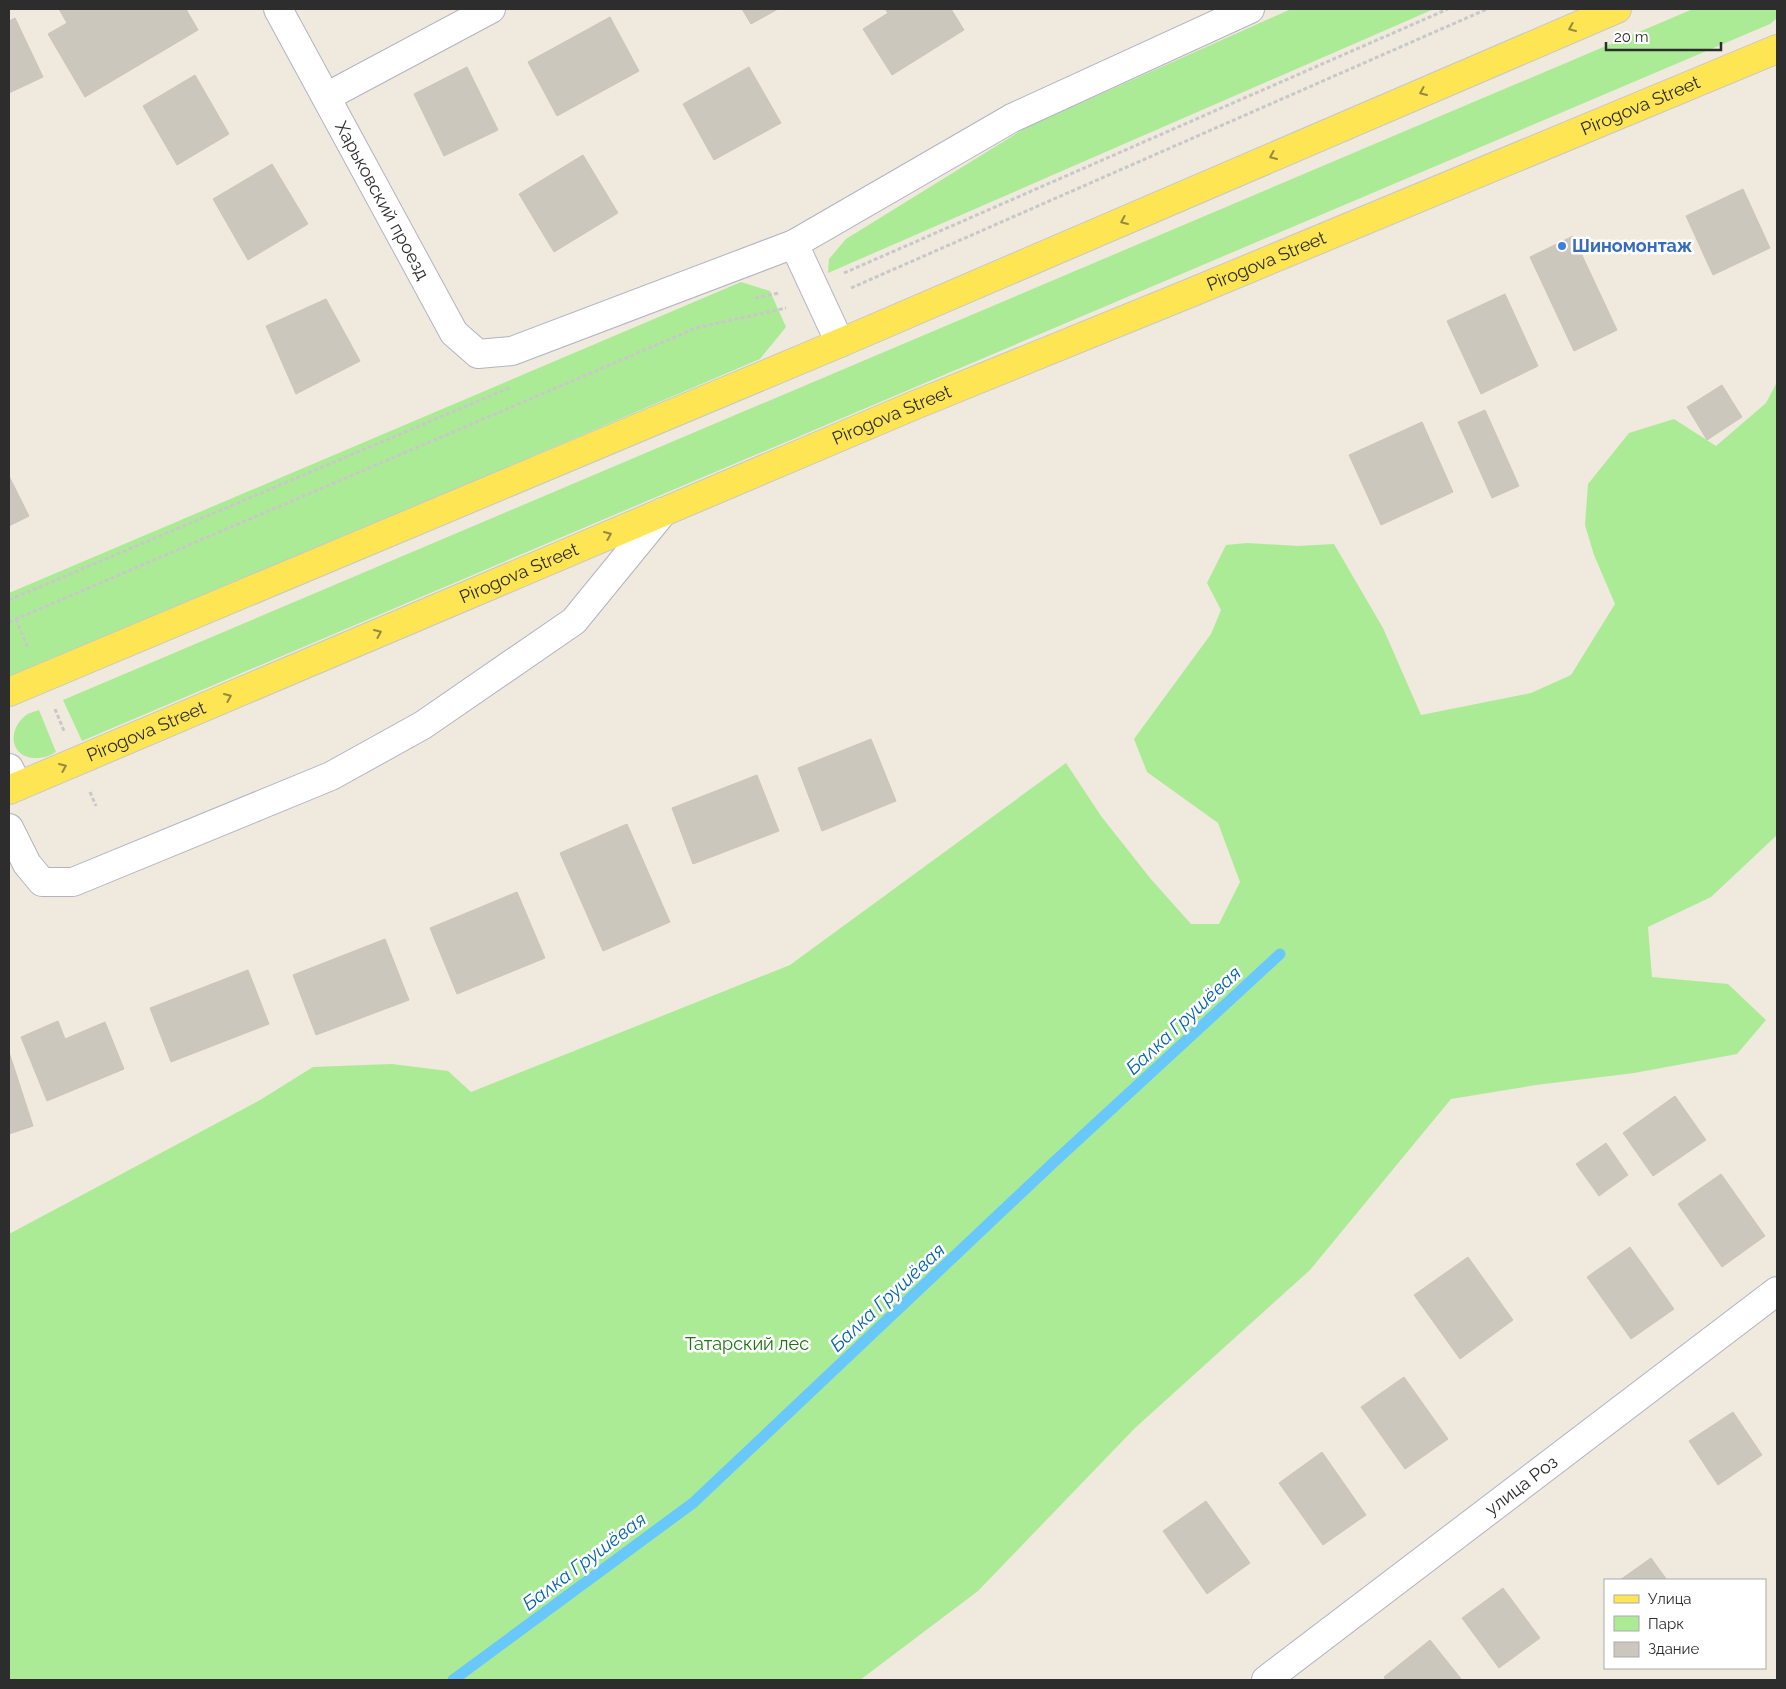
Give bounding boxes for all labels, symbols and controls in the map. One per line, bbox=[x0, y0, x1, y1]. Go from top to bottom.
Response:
scale bar bbox=[1606, 20, 1721, 52]
one-way arrow bbox=[1568, 22, 1577, 32]
text: 20 m bbox=[1614, 28, 1649, 46]
street label: Pirogova Street bbox=[1577, 71, 1703, 139]
one-way arrow bbox=[1419, 86, 1428, 97]
street label: Харьковский проезд bbox=[331, 118, 434, 283]
one-way arrow bbox=[1269, 150, 1278, 161]
one-way arrow bbox=[1120, 214, 1129, 225]
street label: Pirogova Street bbox=[1203, 227, 1329, 295]
place label: Шиномонтаж bbox=[1572, 235, 1693, 256]
marker: Шиномонтаж bbox=[1556, 240, 1568, 252]
street label: Pirogova Street bbox=[829, 380, 954, 449]
one-way arrow bbox=[603, 531, 612, 542]
street label: Pirogova Street bbox=[456, 538, 581, 607]
one-way arrow bbox=[373, 629, 382, 640]
one-way arrow bbox=[224, 692, 232, 702]
street label: Pirogova Street bbox=[83, 697, 209, 766]
one-way arrow bbox=[58, 763, 67, 774]
water label: Балка Грушёвая bbox=[1121, 961, 1245, 1079]
water label: Балка Грушёвая bbox=[825, 1238, 949, 1356]
park label: Татарский лес bbox=[685, 1333, 809, 1354]
street label: улица Роз bbox=[1481, 1451, 1562, 1519]
water label: Балка Грушёвая bbox=[518, 1507, 650, 1615]
legend bbox=[1604, 1579, 1766, 1669]
text: Улица bbox=[1648, 1590, 1692, 1608]
text: Парк bbox=[1648, 1615, 1684, 1633]
text: Здание bbox=[1648, 1640, 1700, 1658]

